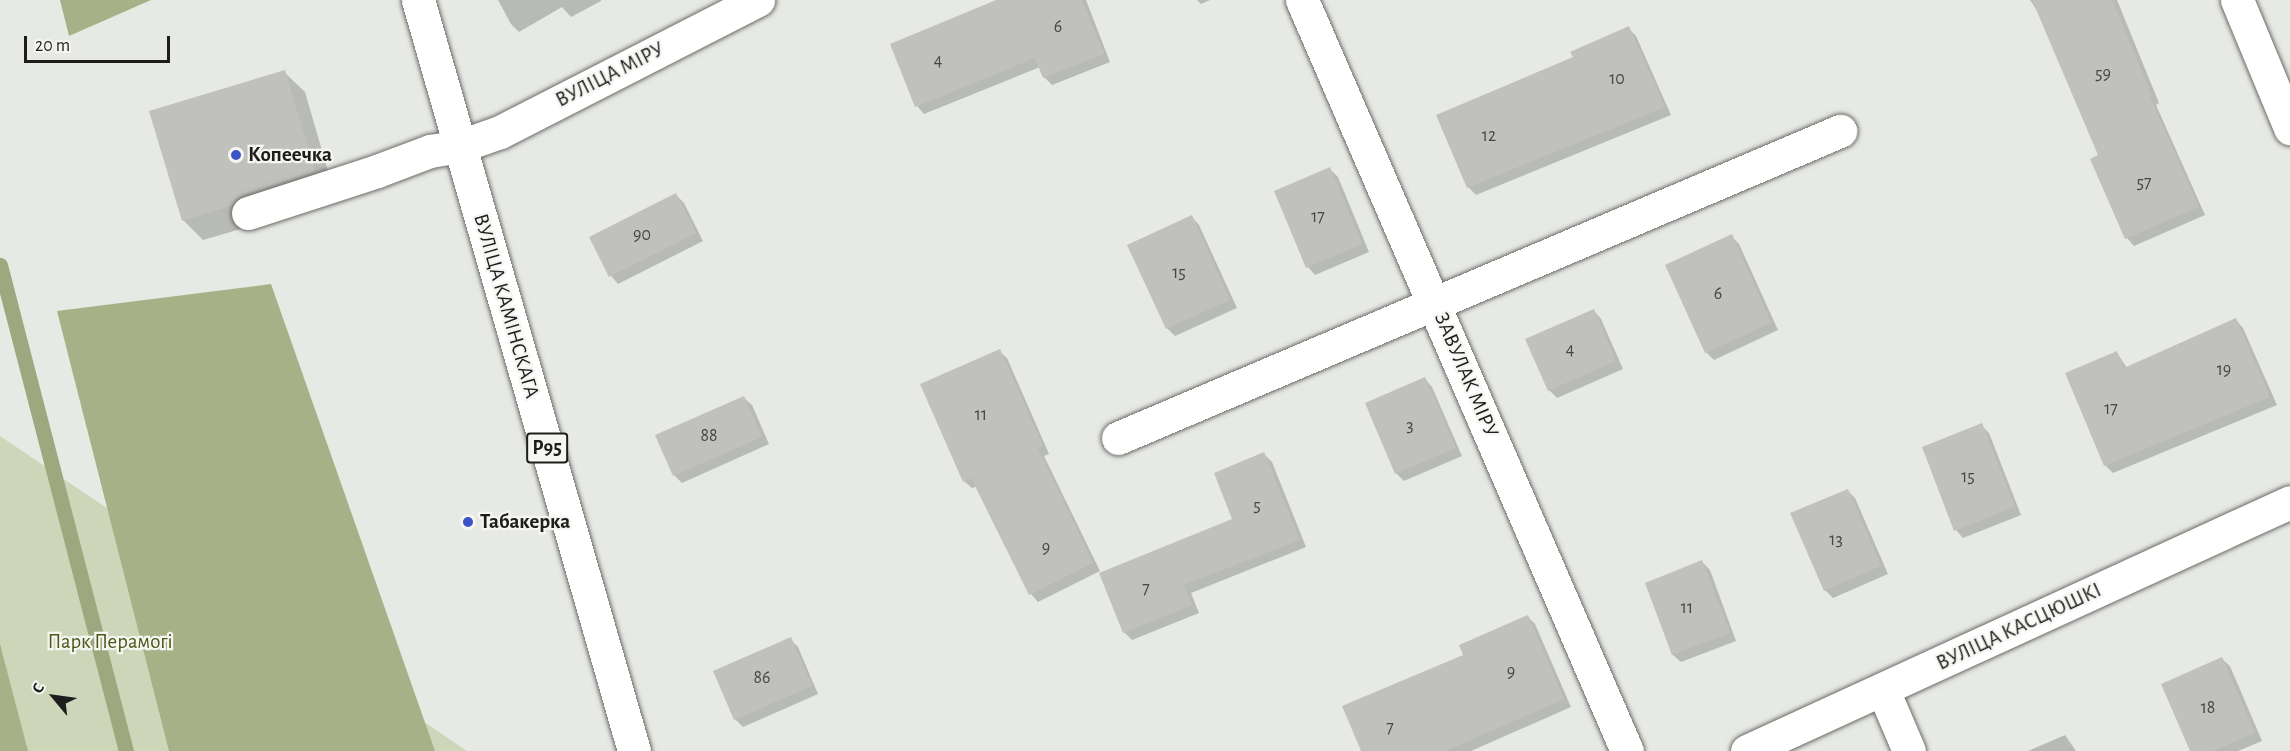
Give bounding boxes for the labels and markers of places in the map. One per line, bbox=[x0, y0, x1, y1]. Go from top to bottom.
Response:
place label: Копеечка bbox=[248, 142, 332, 168]
marker: Копеечка bbox=[229, 148, 243, 162]
place label: Табакерка bbox=[480, 509, 570, 535]
marker: Табакерка bbox=[461, 515, 475, 529]

